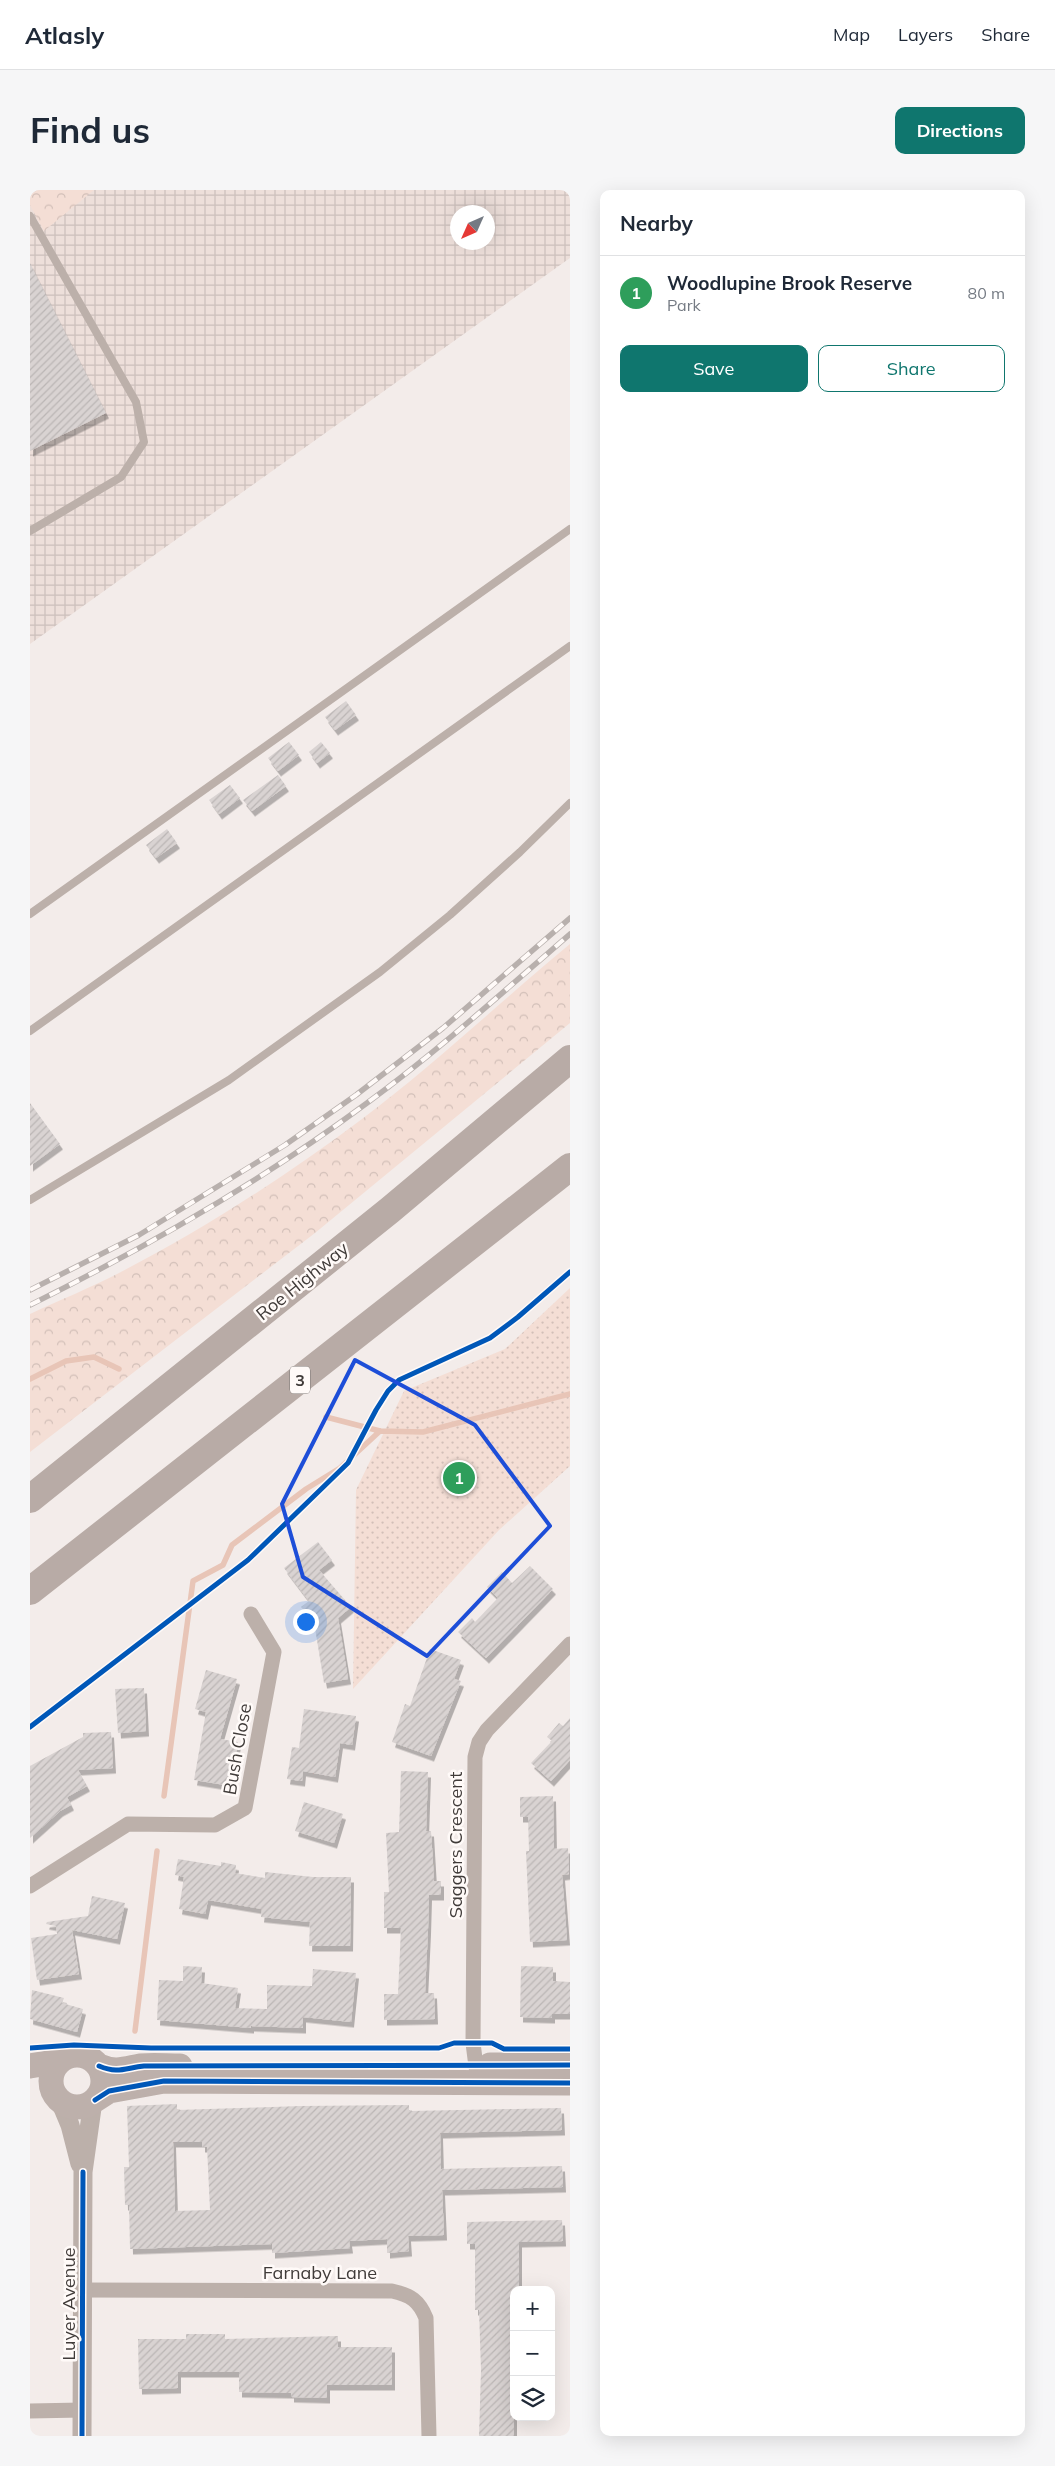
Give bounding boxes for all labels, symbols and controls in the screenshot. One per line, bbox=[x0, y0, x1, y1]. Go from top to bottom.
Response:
text: Atlasly bbox=[25, 20, 104, 50]
text: Map bbox=[833, 23, 870, 46]
text: Layers bbox=[898, 23, 953, 46]
text: Share bbox=[981, 23, 1030, 46]
button: Directions bbox=[895, 107, 1025, 154]
text: Find us bbox=[30, 108, 150, 152]
north arrow bbox=[450, 205, 495, 250]
text: Nearby bbox=[620, 210, 693, 236]
text: Woodlupine Brook Reserve bbox=[667, 271, 912, 295]
text: 1 bbox=[631, 283, 641, 303]
text: 80 m bbox=[968, 283, 1005, 303]
text: Park bbox=[667, 295, 701, 315]
button: Save bbox=[620, 345, 808, 392]
button: Share bbox=[818, 345, 1005, 392]
street label: Roe Highway bbox=[251, 1237, 353, 1325]
road number: 3 bbox=[290, 1366, 310, 1394]
pin: 1 bbox=[443, 1459, 475, 1497]
your location bbox=[293, 1609, 319, 1635]
street label: Bush Close bbox=[218, 1702, 256, 1796]
street label: Saggers Crescent bbox=[444, 1772, 467, 1918]
street label: Luyer Avenue bbox=[57, 2247, 80, 2361]
street label: Farnaby Lane bbox=[263, 2261, 377, 2284]
map controls bbox=[510, 2286, 555, 2421]
button: + bbox=[510, 2286, 555, 2331]
button: − bbox=[510, 2331, 555, 2376]
button: layers bbox=[510, 2376, 555, 2421]

